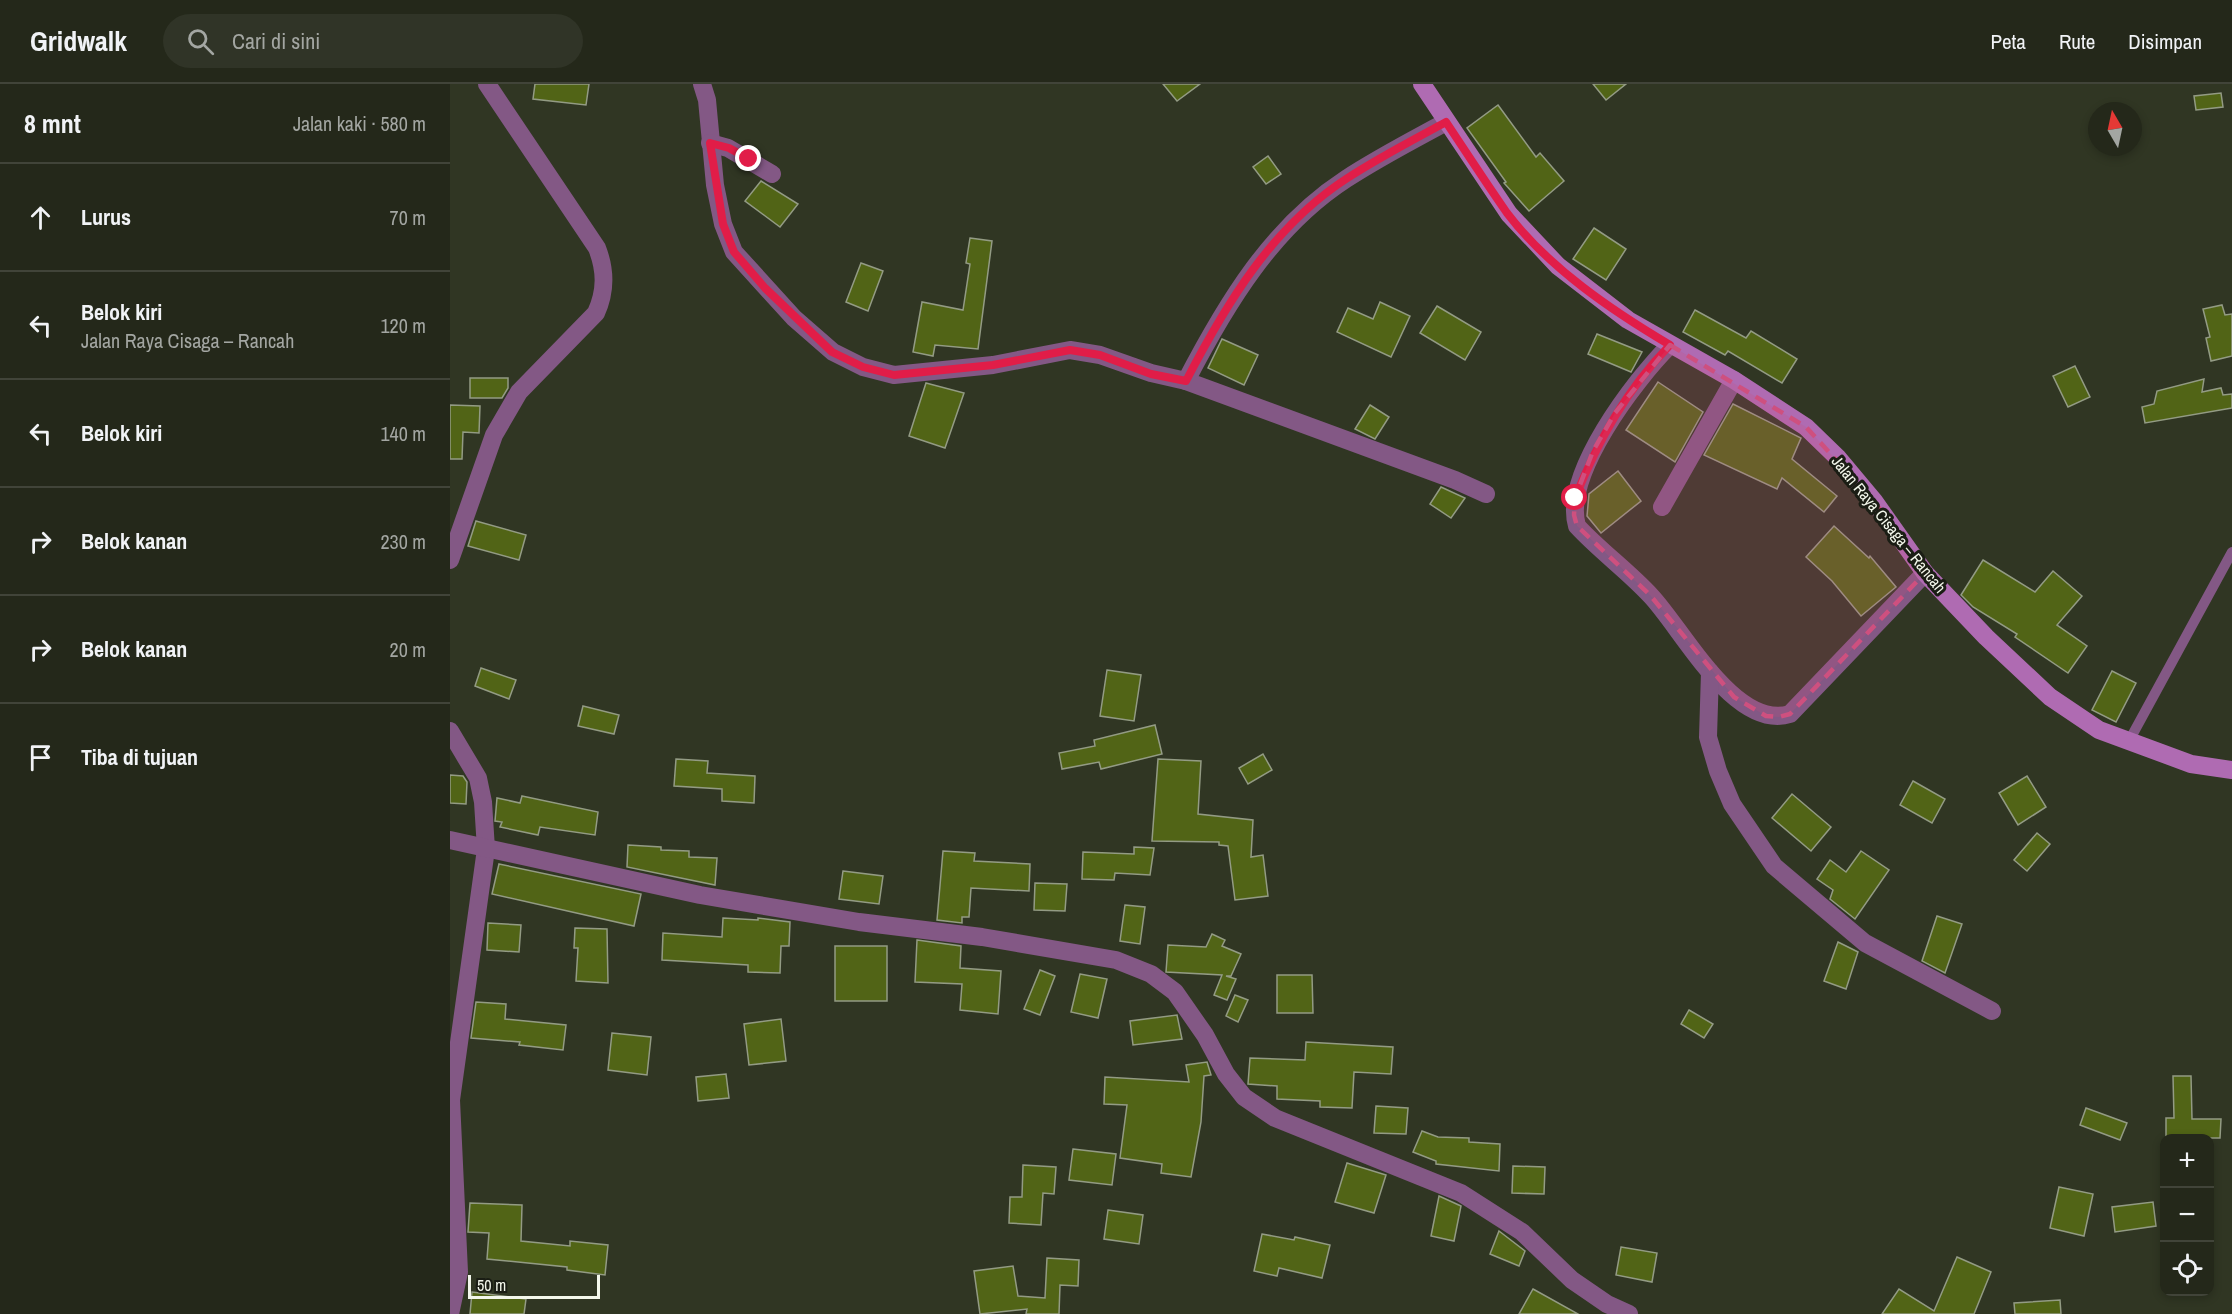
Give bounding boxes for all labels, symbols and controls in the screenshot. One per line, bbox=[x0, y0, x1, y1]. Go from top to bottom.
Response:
search box bbox=[163, 14, 583, 68]
text: Gridwalk bbox=[30, 22, 127, 60]
icon: search bbox=[184, 25, 217, 58]
text: Cari di sini bbox=[232, 26, 320, 56]
text: Peta bbox=[1990, 27, 2026, 56]
text: Rute bbox=[2059, 27, 2095, 56]
text: Disimpan bbox=[2128, 27, 2202, 56]
north arrow bbox=[2088, 102, 2142, 156]
text: 8 mnt bbox=[24, 106, 81, 141]
text: Jalan kaki · 580 m bbox=[293, 110, 426, 137]
route end bbox=[735, 145, 761, 171]
icon: ahead bbox=[24, 201, 57, 234]
text: Lurus bbox=[81, 202, 131, 232]
text: 70 m bbox=[390, 204, 426, 231]
text: Belok kiri bbox=[81, 297, 162, 327]
icon: left bbox=[24, 309, 57, 342]
text: 120 m bbox=[380, 312, 426, 339]
text: Jalan Raya Cisaga – Rancah bbox=[81, 327, 294, 354]
icon: left bbox=[24, 417, 57, 450]
text: Belok kiri bbox=[81, 418, 162, 448]
text: 140 m bbox=[380, 420, 426, 447]
street label: Jalan Raya Cisaga – Rancah bbox=[1827, 451, 1951, 597]
route start bbox=[1561, 484, 1587, 510]
icon: right bbox=[24, 525, 57, 558]
text: Belok kanan bbox=[81, 526, 187, 556]
text: 230 m bbox=[380, 528, 426, 555]
icon: right bbox=[24, 633, 57, 666]
text: Belok kanan bbox=[81, 634, 187, 664]
text: 20 m bbox=[390, 636, 426, 663]
icon: arrive bbox=[24, 741, 57, 774]
text: Tiba di tujuan bbox=[81, 742, 198, 772]
map controls bbox=[2160, 1134, 2214, 1296]
button: + bbox=[2160, 1134, 2214, 1188]
button: − bbox=[2160, 1188, 2214, 1242]
button: locate bbox=[2160, 1242, 2214, 1296]
scale bar bbox=[468, 1272, 600, 1300]
text: 50 m bbox=[477, 1274, 506, 1296]

